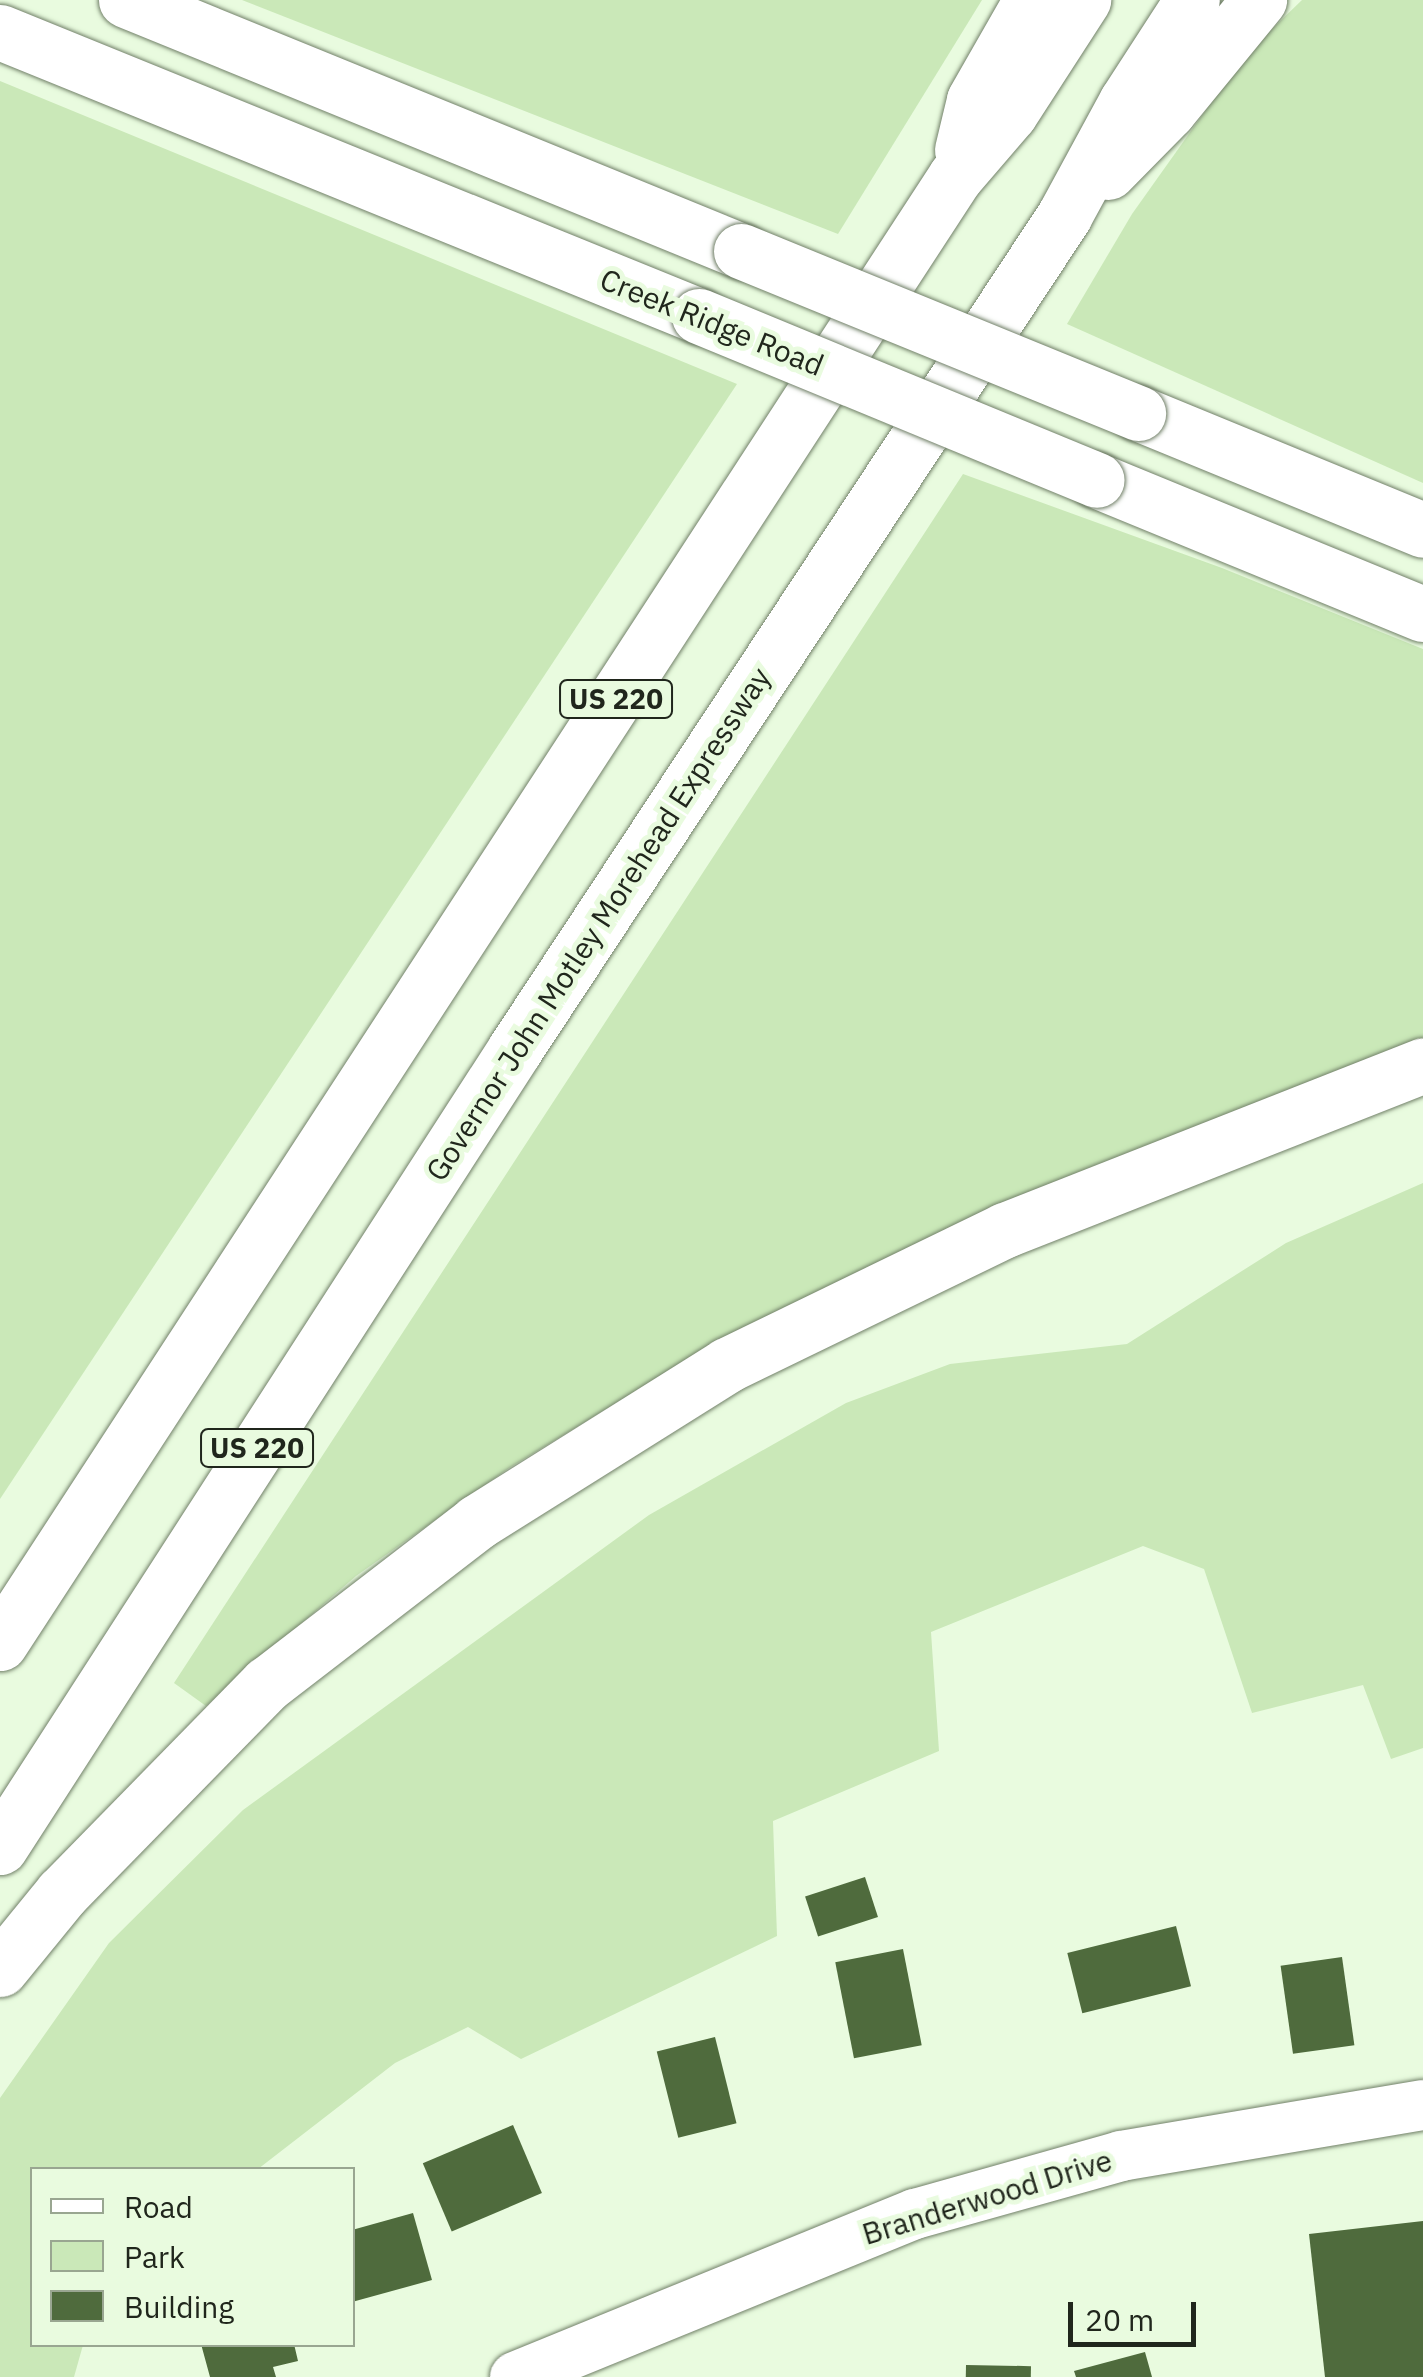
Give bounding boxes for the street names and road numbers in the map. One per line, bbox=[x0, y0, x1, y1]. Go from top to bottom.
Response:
street label: Creek Ridge Road bbox=[595, 261, 829, 383]
street label: Governor John Motley Morehead Expressway bbox=[418, 660, 778, 1188]
road number: US 220 bbox=[558, 676, 674, 722]
road number: US 220 bbox=[200, 1425, 314, 1471]
street label: Branderwood Drive bbox=[858, 2142, 1116, 2252]

